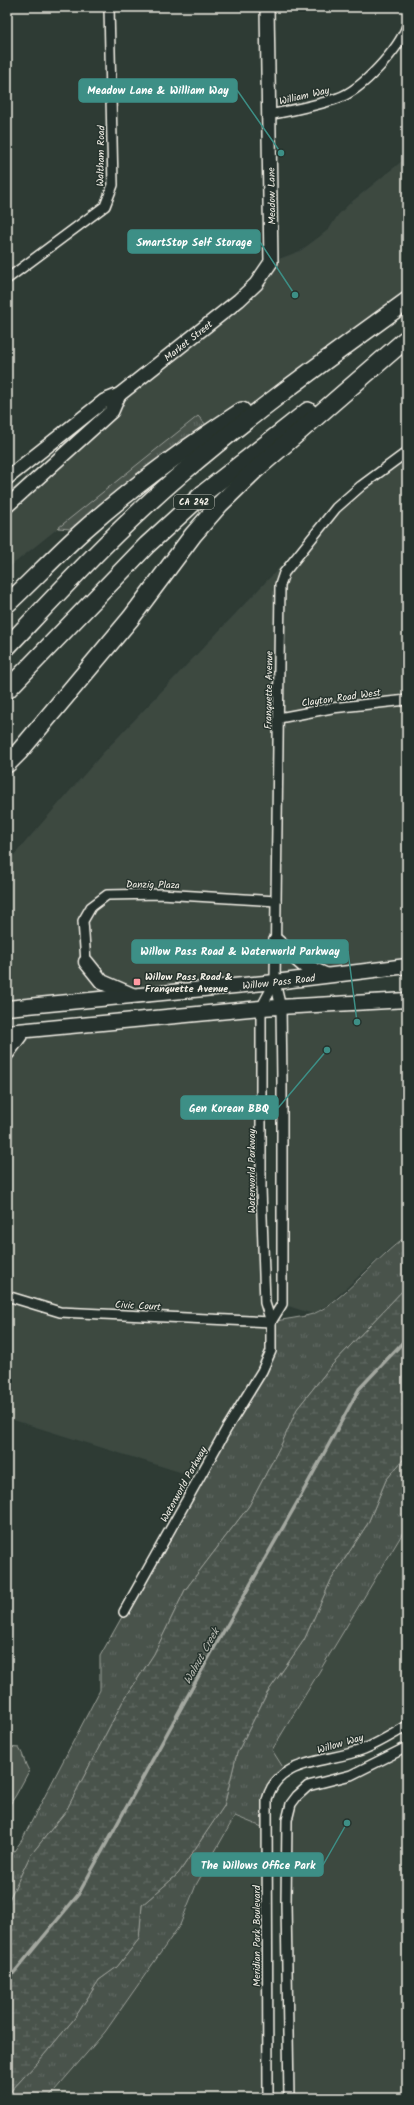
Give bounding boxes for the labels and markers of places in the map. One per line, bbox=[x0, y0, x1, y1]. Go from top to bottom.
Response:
callout: Meadow Lane & William Way bbox=[79, 79, 237, 102]
callout: SmartStop Self Storage bbox=[128, 230, 260, 253]
callout: Willow Pass Road & Waterworld Parkway bbox=[132, 940, 348, 963]
place label: Willow Pass Road & Franquette Avenue bbox=[145, 969, 233, 997]
marker: Willow Pass Road & Franquette Avenue bbox=[132, 977, 142, 987]
callout: Gen Korean BBQ bbox=[181, 1096, 278, 1119]
callout: The Willows Office Park bbox=[192, 1853, 323, 1876]

